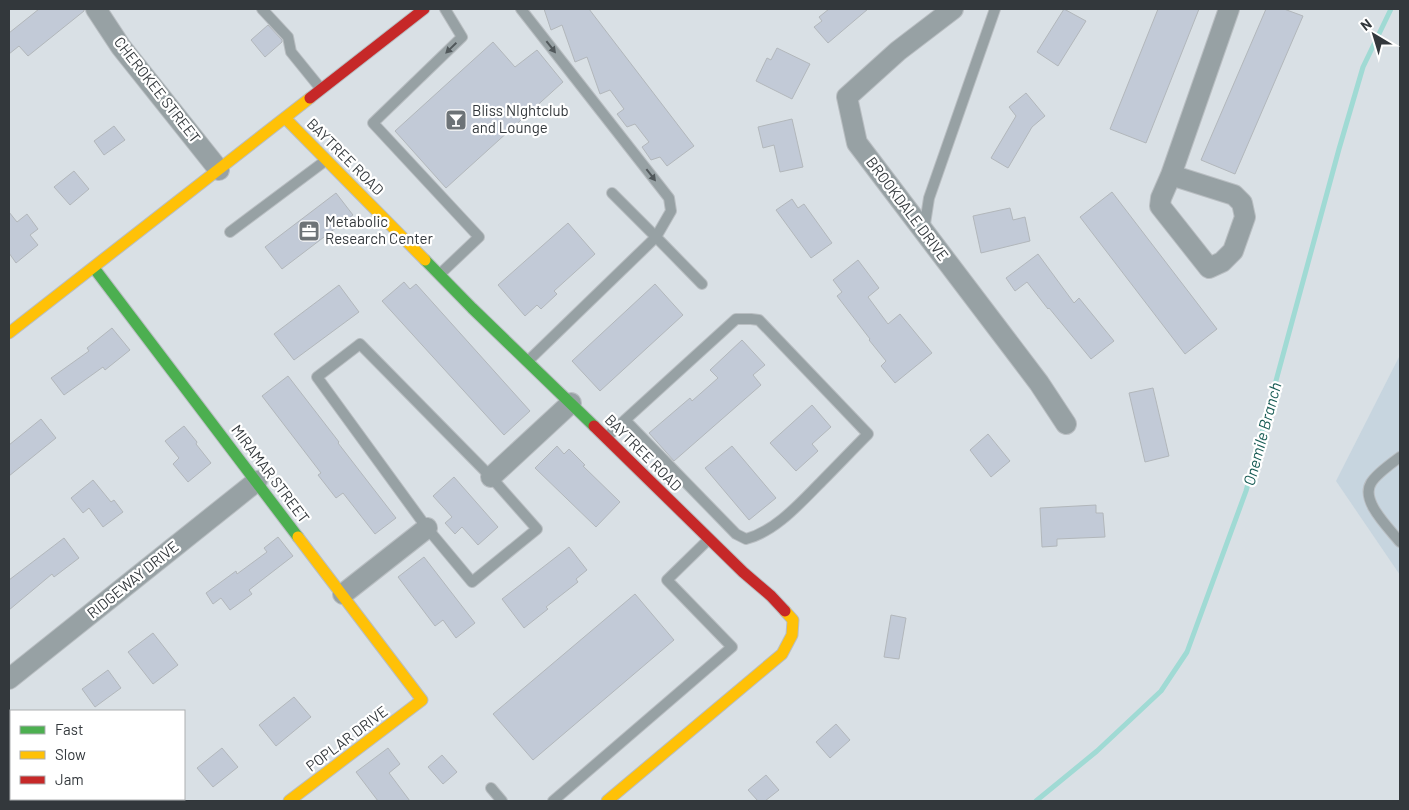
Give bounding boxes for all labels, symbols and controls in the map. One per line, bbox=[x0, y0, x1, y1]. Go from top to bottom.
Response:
north arrow bbox=[1349, 10, 1399, 60]
text: N bbox=[1357, 15, 1375, 34]
street label: CHEROKEE STREET bbox=[111, 33, 205, 146]
one-way arrow bbox=[545, 40, 556, 53]
one-way arrow bbox=[446, 42, 458, 54]
place label: Bliss NIghtclub and Lounge bbox=[472, 101, 569, 136]
bar icon: Bliss NIghtclub and Lounge bbox=[444, 108, 468, 132]
street label: BAYTREE ROAD bbox=[304, 114, 388, 198]
street label: BROOKDALE DRIVE bbox=[863, 153, 953, 264]
one-way arrow bbox=[645, 168, 656, 181]
place label: Metabolic Research Center bbox=[325, 212, 433, 247]
office icon: Metabolic Research Center bbox=[297, 219, 321, 243]
water label: Onemile Branch bbox=[1239, 380, 1284, 488]
street label: BAYTREE ROAD bbox=[602, 410, 686, 494]
street label: MIRAMAR STREET bbox=[228, 421, 314, 526]
street label: RIDGEWAY DRIVE bbox=[83, 537, 182, 622]
street label: POPLAR DRIVE bbox=[302, 702, 391, 775]
legend bbox=[10, 710, 185, 800]
text: Fast bbox=[55, 720, 83, 738]
text: Slow bbox=[55, 745, 86, 763]
text: Jam bbox=[55, 770, 84, 788]

